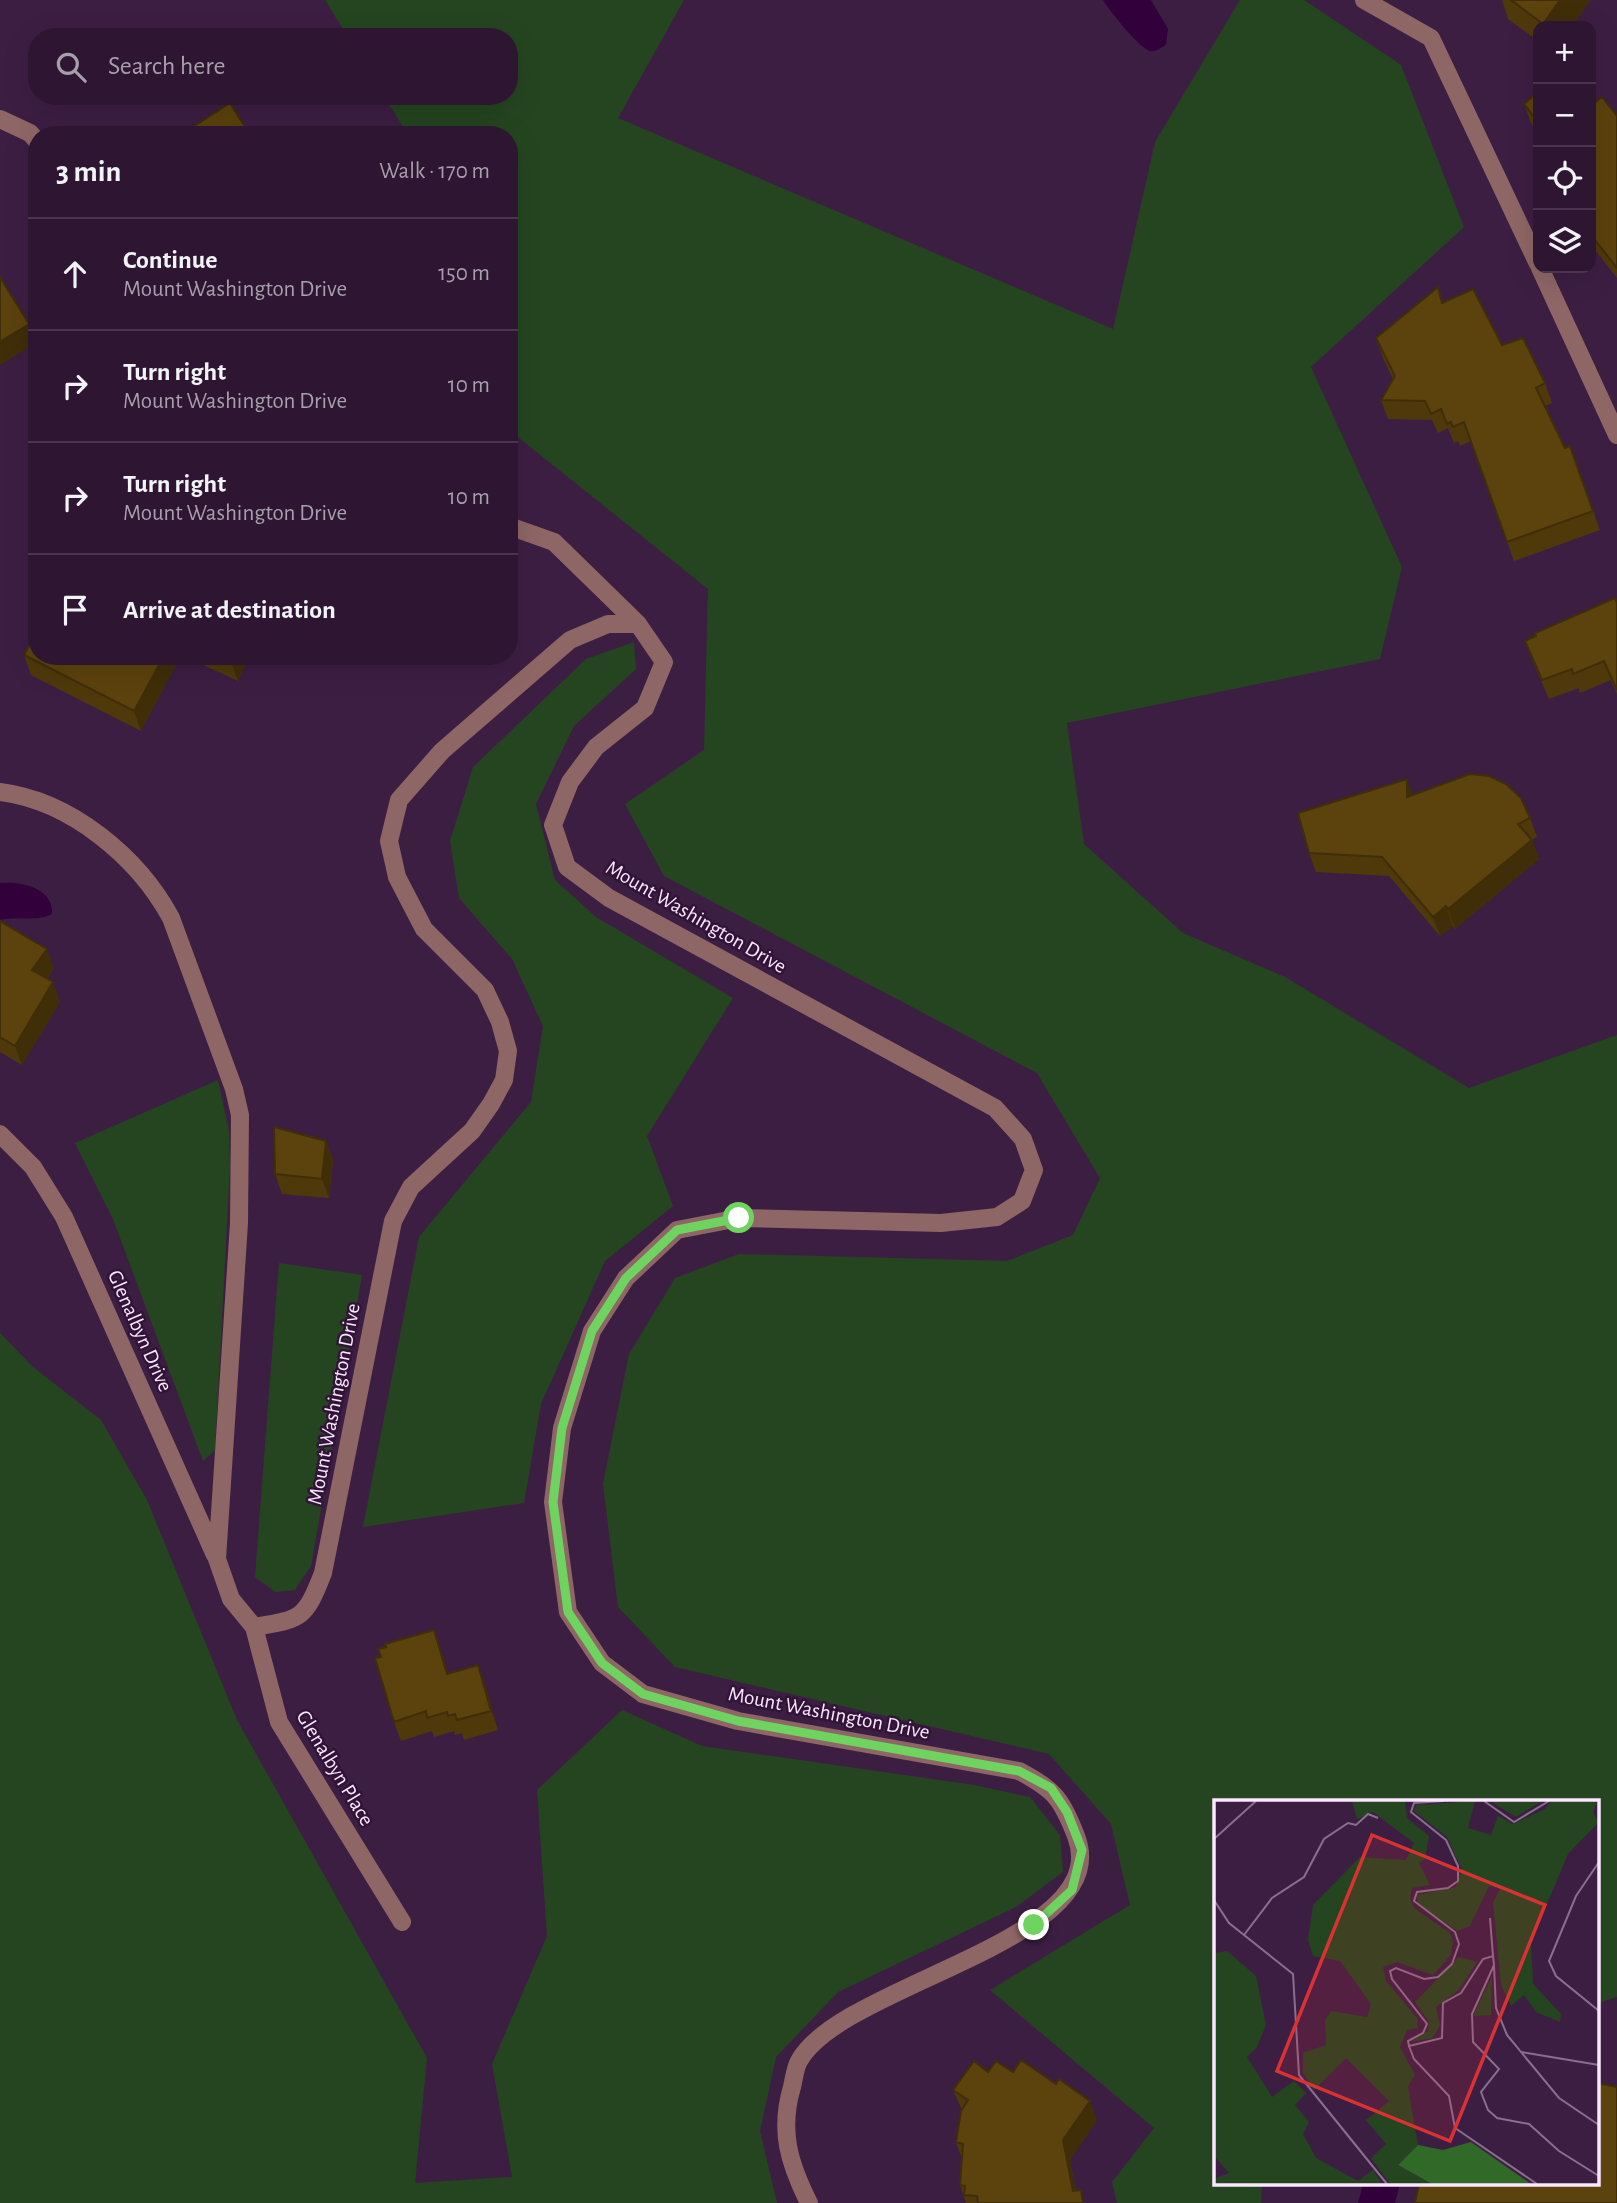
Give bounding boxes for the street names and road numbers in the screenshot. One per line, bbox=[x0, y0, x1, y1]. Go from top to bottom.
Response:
street label: Mount Washington Drive bbox=[602, 857, 790, 977]
street label: Glenalbyn Drive bbox=[104, 1267, 176, 1395]
street label: Mount Washington Drive bbox=[304, 1302, 364, 1506]
street label: Mount Washington Drive bbox=[727, 1683, 931, 1743]
street label: Glenalbyn Place bbox=[292, 1707, 378, 1829]

